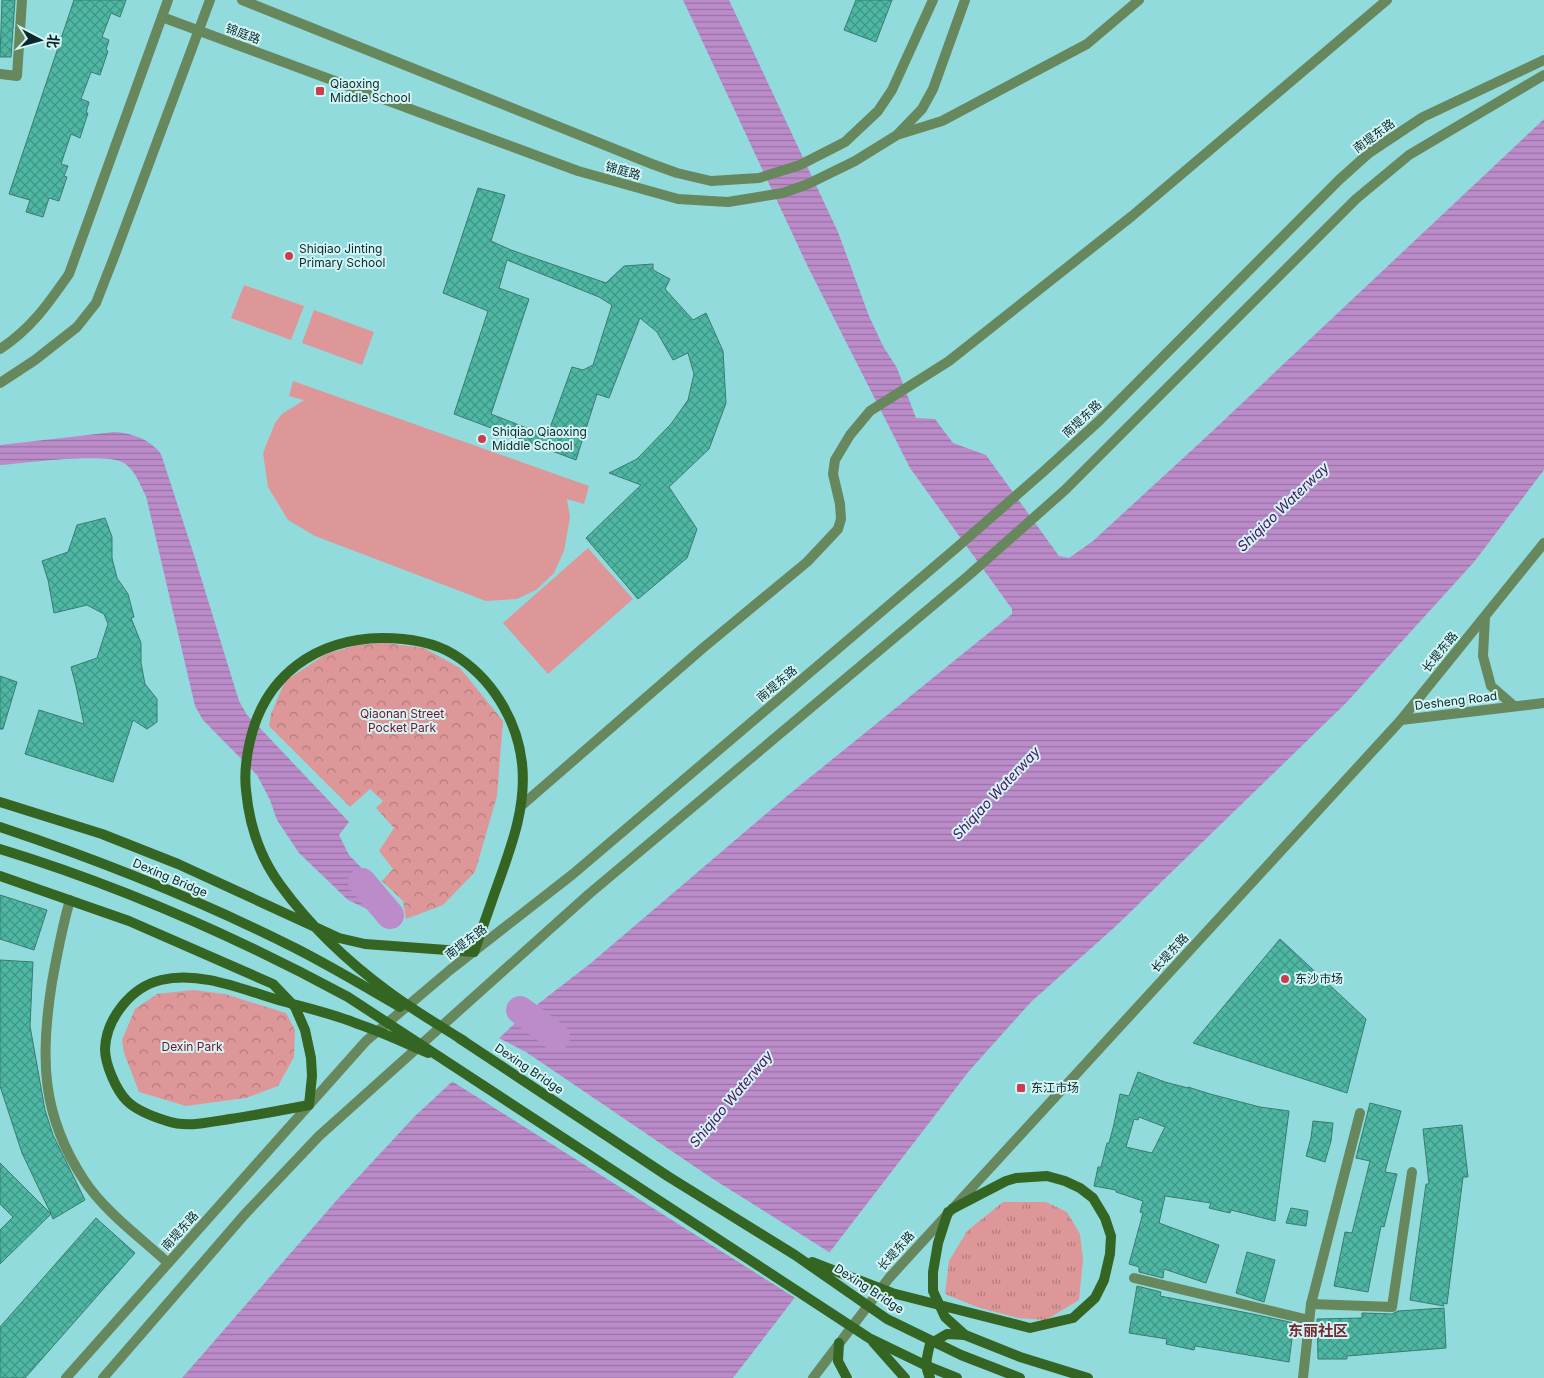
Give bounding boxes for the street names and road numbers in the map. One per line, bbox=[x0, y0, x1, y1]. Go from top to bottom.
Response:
street label: 锦庭路 bbox=[224, 20, 263, 47]
street label: 南堤东路 bbox=[1350, 115, 1398, 156]
street label: 锦庭路 bbox=[604, 158, 643, 183]
street label: 南堤东路 bbox=[1059, 397, 1104, 440]
street label: 长堤东路 bbox=[1419, 628, 1461, 675]
street label: 南堤东路 bbox=[753, 662, 800, 705]
street label: Desheng Road bbox=[1414, 688, 1498, 713]
street label: Dexing Bridge bbox=[131, 855, 210, 900]
street label: 南堤东路 bbox=[442, 921, 489, 962]
street label: 长堤东路 bbox=[1148, 930, 1191, 975]
street label: Dexing Bridge bbox=[492, 1040, 567, 1097]
street label: 南堤东路 bbox=[158, 1208, 201, 1254]
street label: 长堤东路 bbox=[874, 1228, 917, 1274]
street label: Dexing Bridge bbox=[832, 1261, 907, 1317]

